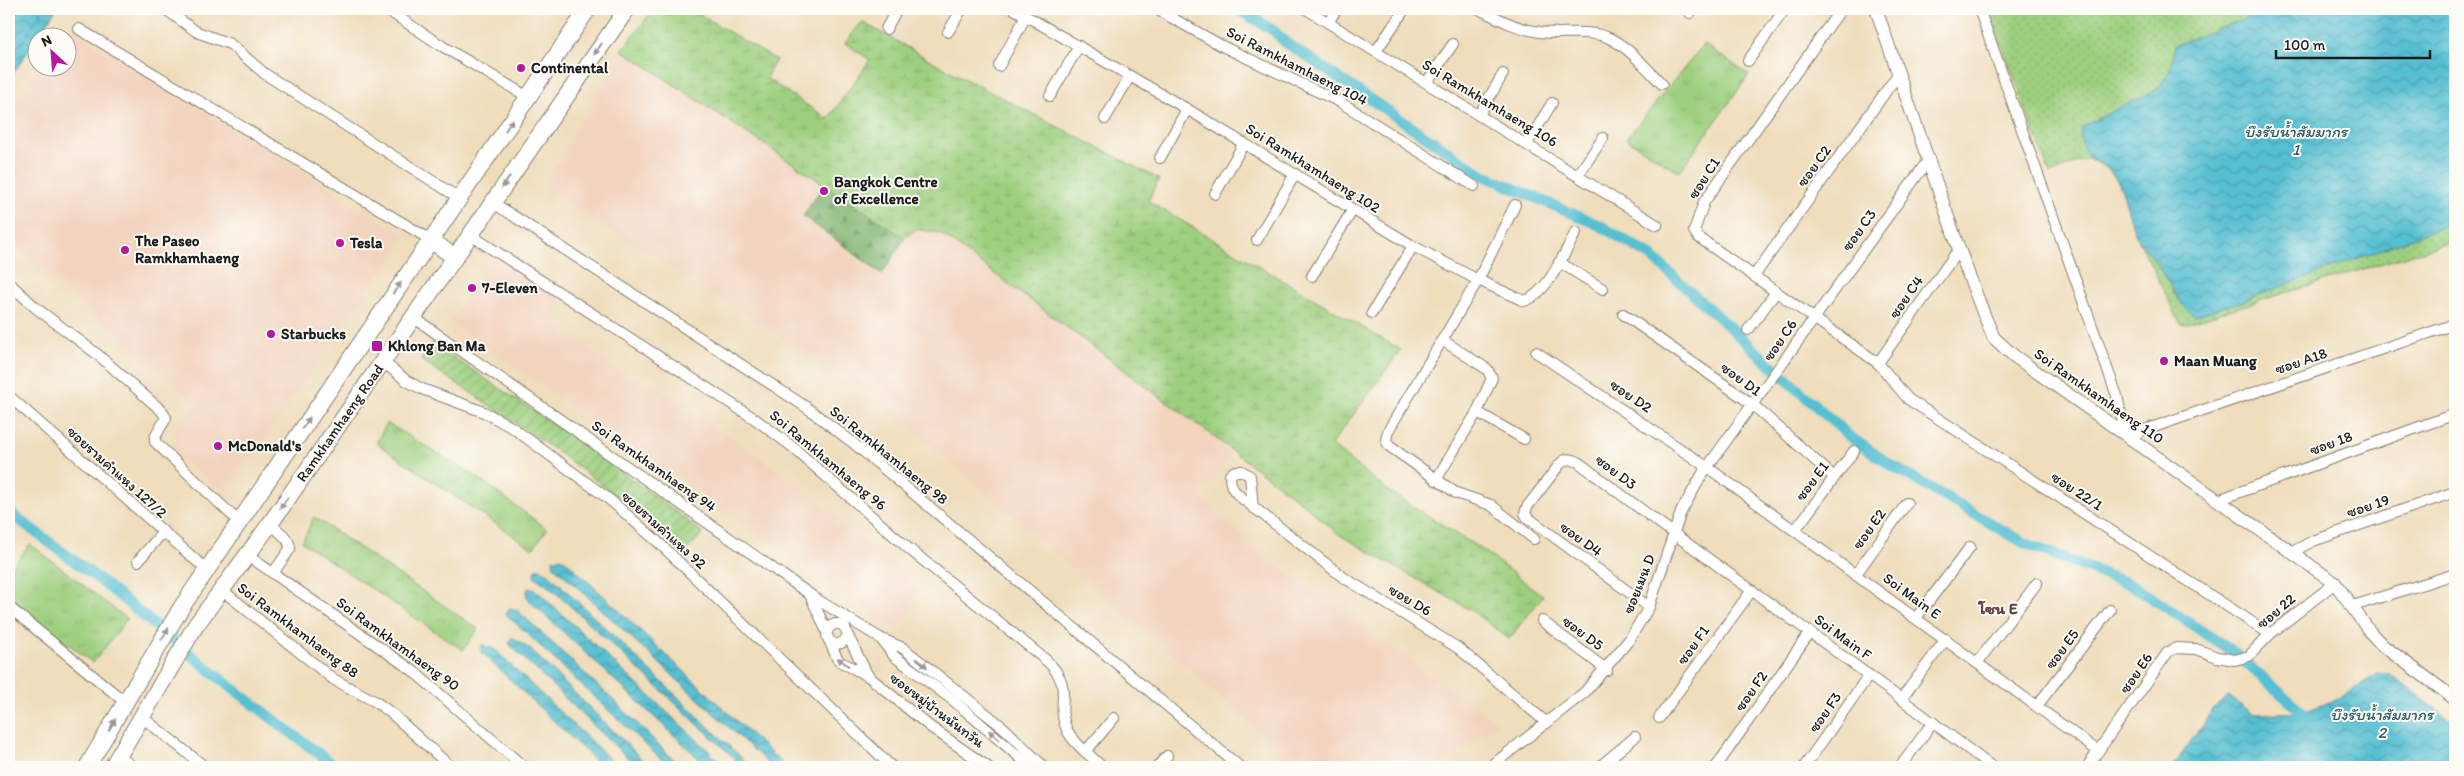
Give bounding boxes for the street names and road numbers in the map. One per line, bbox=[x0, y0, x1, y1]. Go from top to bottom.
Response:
street label: Soi Ramkhamhaeng 104 bbox=[1223, 23, 1371, 109]
street label: Soi Ramkhamhaeng 106 bbox=[1419, 55, 1561, 151]
street label: Soi Ramkhamhaeng 102 bbox=[1242, 119, 1384, 217]
street label: ซอย C2 bbox=[1793, 142, 1835, 190]
street label: ซอย C1 bbox=[1684, 154, 1724, 202]
street label: ซอย C3 bbox=[1838, 206, 1880, 254]
street label: ซอย C4 bbox=[1885, 272, 1927, 322]
street label: ซอย C6 bbox=[1759, 316, 1801, 364]
street label: Soi Ramkhamhaeng 110 bbox=[2031, 344, 2167, 448]
street label: ซอย A18 bbox=[2273, 344, 2329, 378]
street label: ซอย D1 bbox=[1717, 358, 1765, 400]
street label: Ramkhamhaeng Road bbox=[293, 361, 387, 485]
street label: ซอย D2 bbox=[1607, 375, 1656, 417]
street label: Soi Ramkhamhaeng 98 bbox=[826, 402, 952, 508]
street label: Soi Ramkhamhaeng 96 bbox=[766, 406, 890, 514]
street label: Soi Ramkhamhaeng 94 bbox=[588, 416, 720, 516]
street label: ซอยรามคำแหง 127/2 bbox=[63, 422, 171, 522]
street label: ซอย 18 bbox=[2307, 427, 2355, 459]
street label: ซอย D3 bbox=[1592, 451, 1640, 493]
street label: ซอย E1 bbox=[1791, 458, 1833, 504]
street label: ซอย 22/1 bbox=[2048, 468, 2106, 514]
street label: ซอยรามคําแหง 92 bbox=[618, 487, 710, 573]
street label: ซอย 19 bbox=[2344, 490, 2392, 522]
street label: ซอย E2 bbox=[1848, 505, 1890, 553]
street label: ซอย D4 bbox=[1556, 518, 1606, 560]
street label: ซอยเมน D bbox=[1619, 552, 1659, 616]
street label: Soi Main E bbox=[1880, 569, 1944, 623]
street label: Soi Ramkhamhaeng 88 bbox=[234, 578, 362, 682]
street label: ซอย D6 bbox=[1385, 580, 1435, 620]
street label: ซอย 22 bbox=[2253, 590, 2299, 632]
street label: Soi Ramkhamhaeng 90 bbox=[333, 593, 463, 695]
street label: Soi Main F bbox=[1811, 610, 1876, 664]
street label: ซอย D5 bbox=[1559, 612, 1607, 654]
street label: ซอย F1 bbox=[1673, 622, 1713, 668]
street label: ซอย E5 bbox=[2041, 625, 2083, 672]
street label: ซอย E6 bbox=[2116, 649, 2156, 697]
street label: ซอย F2 bbox=[1731, 667, 1771, 714]
street label: ซอยหมู่บ้านนันทวัน bbox=[886, 669, 988, 753]
street label: ซอย F3 bbox=[1805, 688, 1845, 736]

